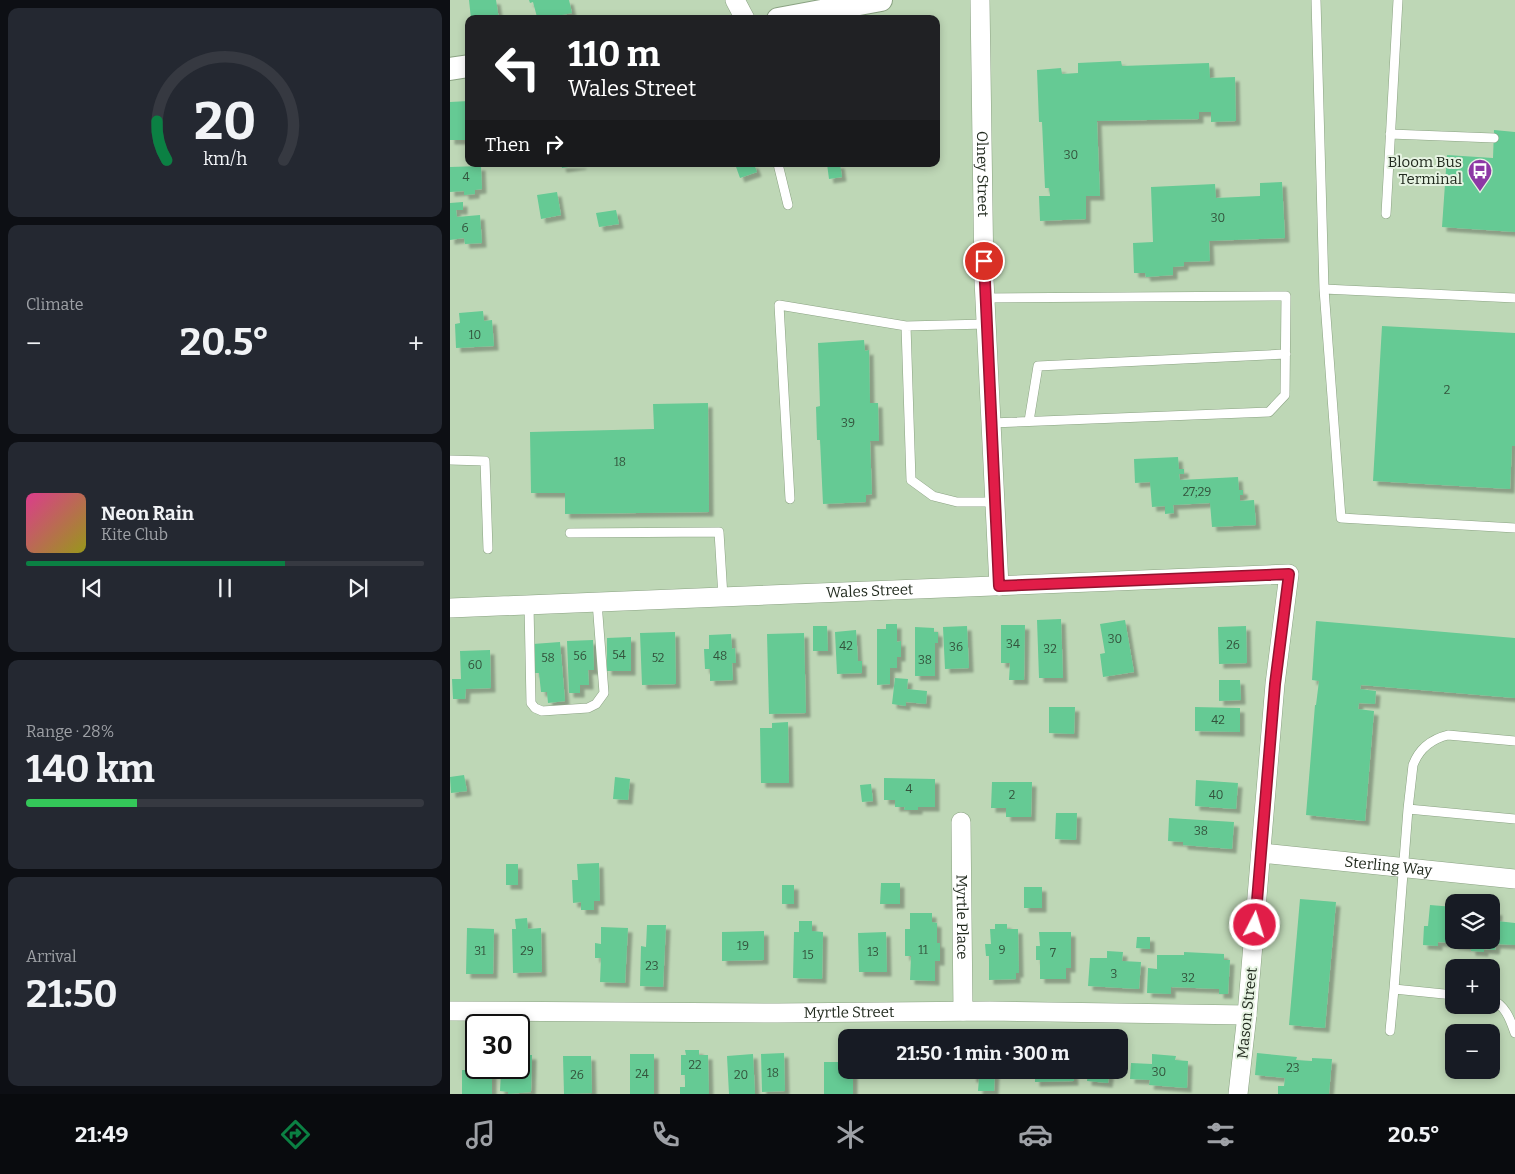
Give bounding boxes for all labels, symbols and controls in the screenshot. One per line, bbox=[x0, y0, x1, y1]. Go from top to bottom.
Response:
text: 110 m bbox=[568, 33, 660, 75]
icon: left bbox=[485, 35, 550, 100]
text: Wales Street bbox=[568, 75, 696, 102]
text: 20 bbox=[194, 90, 256, 153]
icon: right bbox=[540, 130, 568, 158]
street label: Olney Street bbox=[973, 131, 992, 218]
text: Then bbox=[485, 133, 530, 156]
text: km/h bbox=[203, 148, 247, 170]
house number: 30 bbox=[1064, 148, 1078, 162]
place label: Bloom Bus Terminal bbox=[1388, 153, 1462, 188]
bus stop icon: Bloom Bus Terminal bbox=[1467, 158, 1493, 192]
house number: 4 bbox=[462, 170, 470, 184]
house number: 30 bbox=[1211, 211, 1225, 225]
house number: 6 bbox=[461, 221, 469, 235]
pin bbox=[963, 240, 1005, 282]
icon: arrive bbox=[970, 247, 998, 275]
text: Climate bbox=[26, 295, 84, 314]
text: 20.5° bbox=[180, 319, 270, 365]
text: − bbox=[26, 327, 41, 360]
text: + bbox=[408, 327, 424, 360]
house number: 10 bbox=[469, 328, 481, 342]
house number: 2 bbox=[1444, 383, 1450, 397]
house number: 39 bbox=[841, 416, 855, 430]
house number: 18 bbox=[614, 455, 626, 469]
house number: 27;29 bbox=[1183, 485, 1211, 499]
text: Neon Rain bbox=[101, 502, 194, 525]
text: Kite Club bbox=[101, 525, 168, 544]
icon: previous bbox=[78, 574, 106, 602]
icon: pause bbox=[211, 574, 239, 602]
icon: next bbox=[344, 574, 372, 602]
street label: Wales Street bbox=[826, 580, 914, 602]
house number: 30 bbox=[1108, 632, 1122, 646]
house number: 34 bbox=[1006, 637, 1020, 651]
house number: 26 bbox=[1226, 638, 1240, 652]
house number: 42 bbox=[839, 639, 853, 653]
house number: 36 bbox=[949, 640, 963, 654]
house number: 32 bbox=[1043, 642, 1057, 656]
house number: 54 bbox=[612, 648, 626, 662]
house number: 56 bbox=[573, 649, 587, 663]
house number: 48 bbox=[713, 649, 727, 663]
house number: 58 bbox=[541, 651, 555, 665]
house number: 52 bbox=[652, 651, 664, 665]
house number: 38 bbox=[918, 653, 932, 667]
house number: 60 bbox=[468, 658, 482, 672]
house number: 42 bbox=[1211, 713, 1225, 727]
text: Range · 28% bbox=[26, 722, 114, 741]
text: 140 km bbox=[26, 746, 155, 792]
house number: 4 bbox=[905, 782, 913, 796]
house number: 2 bbox=[1009, 788, 1015, 802]
house number: 40 bbox=[1209, 788, 1223, 802]
house number: 38 bbox=[1194, 824, 1208, 838]
street label: Sterling Way bbox=[1344, 853, 1433, 879]
street label: Myrtle Place bbox=[953, 874, 971, 960]
map controls bbox=[1445, 894, 1500, 1079]
button: layers bbox=[1445, 894, 1500, 949]
position arrow bbox=[1228, 898, 1280, 950]
house number: 19 bbox=[737, 939, 749, 953]
house number: 11 bbox=[918, 943, 928, 957]
house number: 9 bbox=[998, 943, 1006, 957]
house number: 31 bbox=[474, 944, 486, 958]
house number: 29 bbox=[520, 944, 534, 958]
house number: 13 bbox=[867, 945, 879, 959]
house number: 7 bbox=[1050, 946, 1056, 960]
text: Arrival bbox=[26, 947, 77, 966]
house number: 15 bbox=[802, 948, 814, 962]
house number: 23 bbox=[645, 959, 659, 973]
button: + bbox=[1445, 959, 1500, 1014]
street label: Mason Street bbox=[1233, 966, 1261, 1060]
house number: 3 bbox=[1111, 967, 1118, 981]
text: 21:50 bbox=[26, 971, 118, 1017]
house number: 32 bbox=[1181, 971, 1195, 985]
street label: Myrtle Street bbox=[804, 1003, 895, 1022]
speed limit sign: 30 bbox=[465, 1014, 530, 1079]
button: − bbox=[1445, 1024, 1500, 1079]
text: 21:50 · 1 min · 300 m bbox=[897, 1042, 1069, 1065]
house number: 22 bbox=[688, 1058, 702, 1072]
house number: 23 bbox=[1286, 1061, 1300, 1075]
house number: 30 bbox=[1152, 1065, 1166, 1079]
house number: 18 bbox=[767, 1066, 779, 1080]
house number: 24 bbox=[635, 1067, 649, 1081]
house number: 26 bbox=[570, 1068, 584, 1082]
house number: 20 bbox=[734, 1068, 748, 1082]
icon: directions bbox=[278, 1117, 313, 1152]
icon: music bbox=[463, 1117, 498, 1152]
icon: phone bbox=[648, 1117, 683, 1152]
icon: climate bbox=[833, 1117, 868, 1152]
icon: car bbox=[1018, 1117, 1053, 1152]
icon: filters bbox=[1203, 1117, 1238, 1152]
text: 21:49 bbox=[75, 1121, 128, 1148]
text: 20.5° bbox=[1388, 1121, 1440, 1148]

